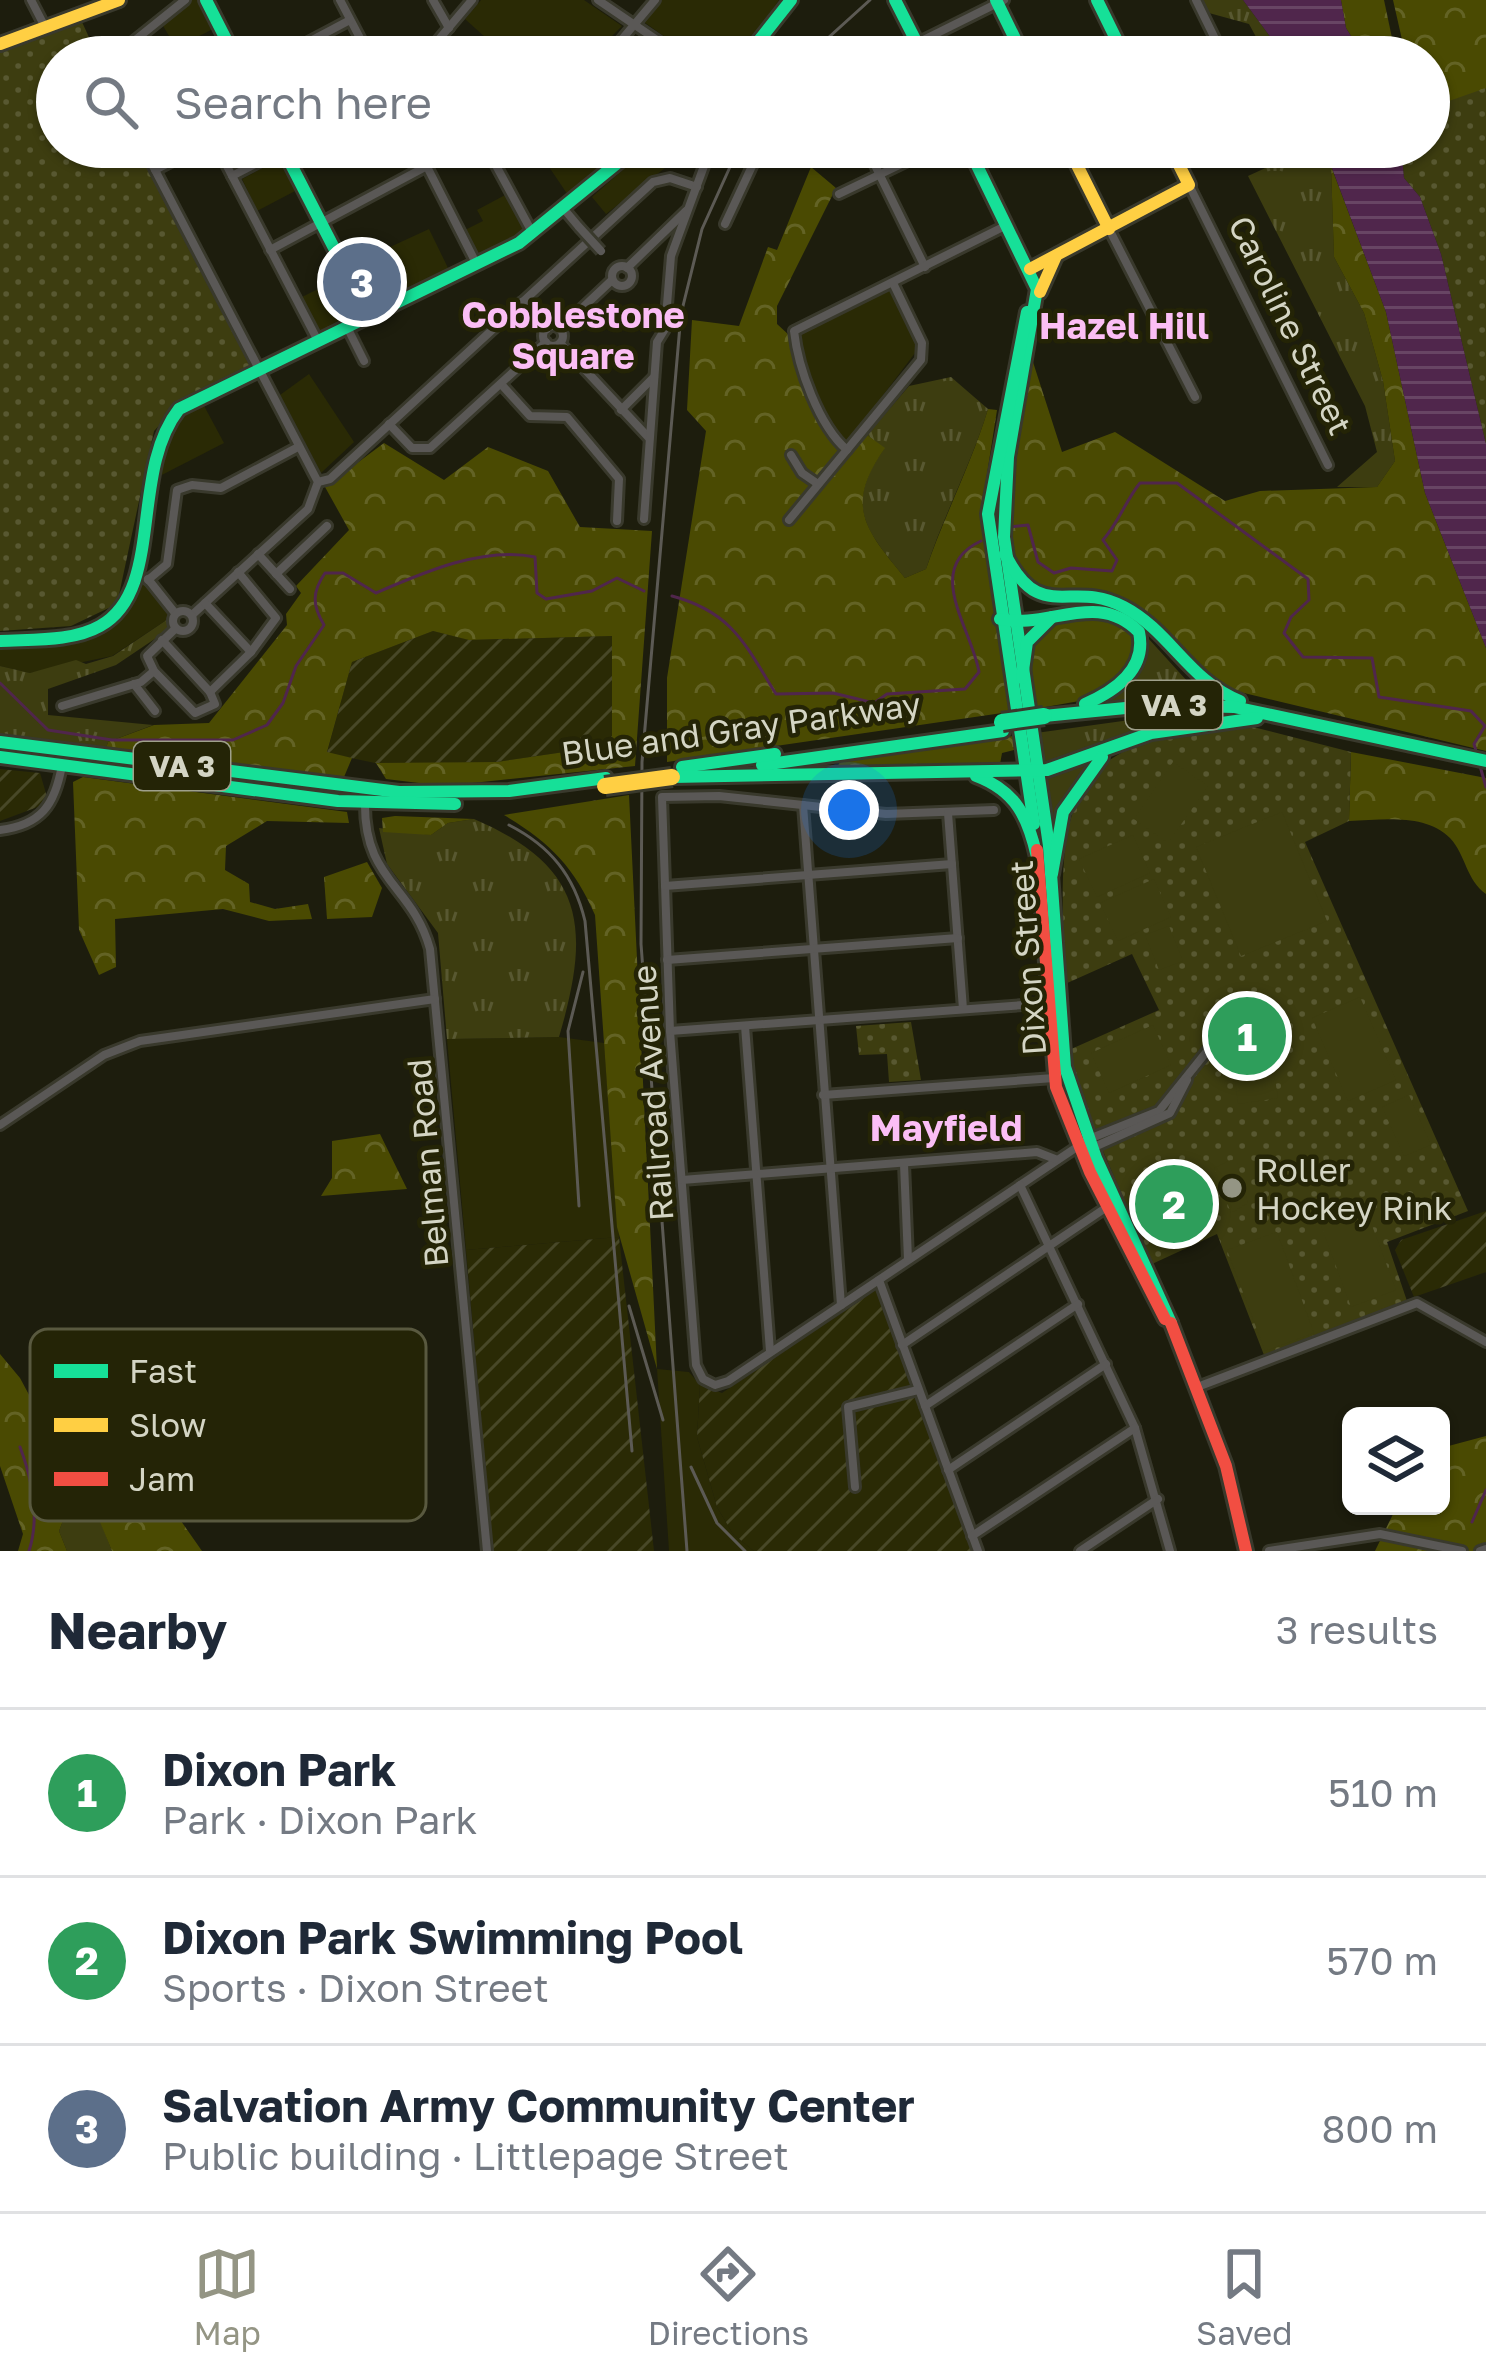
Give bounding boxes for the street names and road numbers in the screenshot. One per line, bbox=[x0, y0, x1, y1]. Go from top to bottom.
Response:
street label: Caroline Street bbox=[1221, 209, 1361, 441]
road number: VA 3 bbox=[1126, 681, 1222, 729]
street label: Blue and Gray Parkway bbox=[559, 683, 923, 773]
road number: VA 3 bbox=[134, 742, 230, 790]
street label: Dixon Street bbox=[1001, 859, 1053, 1057]
street label: Railroad Avenue bbox=[624, 964, 680, 1222]
street label: Belman Road bbox=[398, 1057, 456, 1269]

